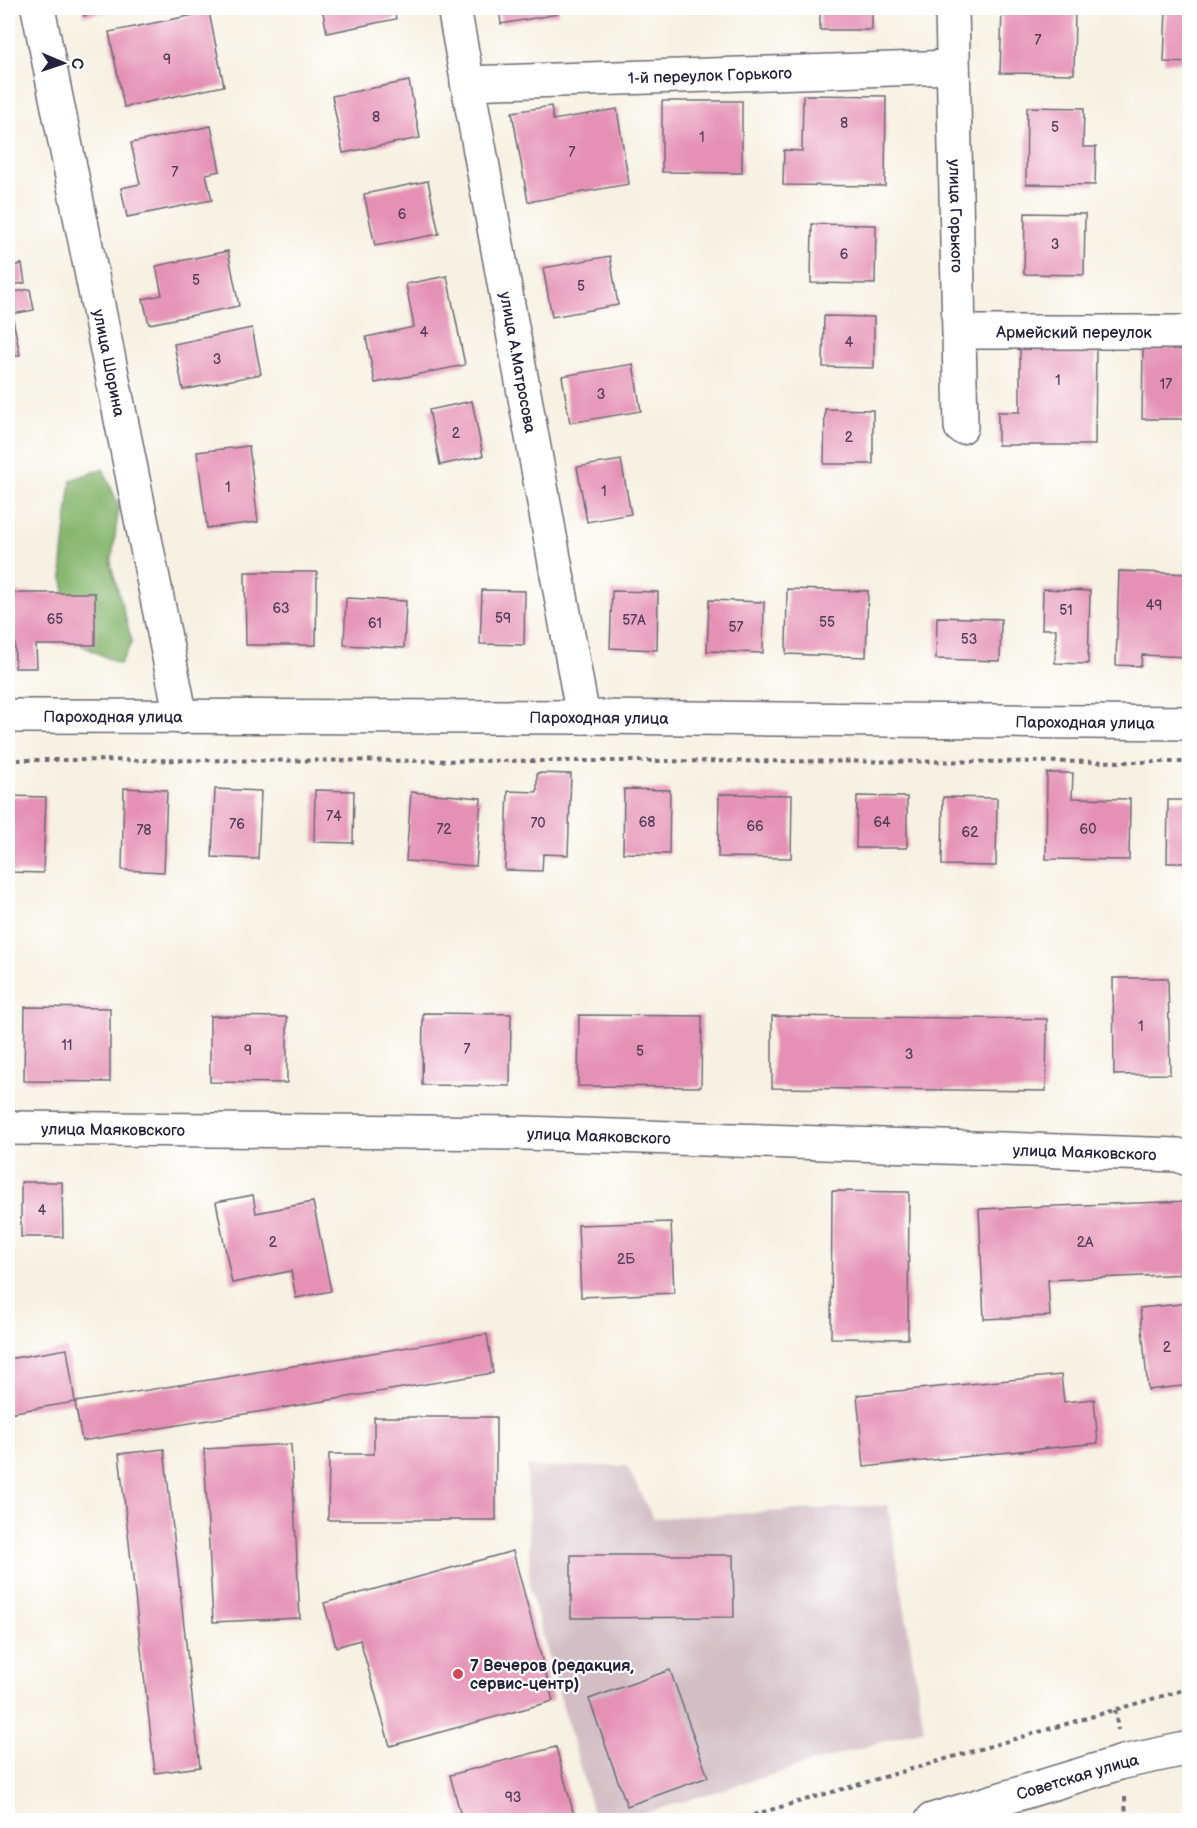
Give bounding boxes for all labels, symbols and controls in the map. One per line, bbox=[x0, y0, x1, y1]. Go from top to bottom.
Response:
house number: 7 bbox=[1035, 32, 1042, 49]
north arrow bbox=[33, 33, 93, 93]
house number: 9 bbox=[163, 51, 171, 68]
text: С bbox=[67, 58, 86, 69]
street label: 1-й переулок Горького bbox=[627, 64, 792, 89]
house number: 8 bbox=[372, 109, 380, 126]
house number: 8 bbox=[840, 115, 848, 132]
house number: 5 bbox=[1051, 119, 1059, 136]
house number: 1 bbox=[699, 129, 705, 146]
house number: 7 bbox=[569, 144, 576, 161]
street label: улица Горького bbox=[944, 159, 966, 273]
house number: 7 bbox=[172, 164, 179, 181]
house number: 6 bbox=[398, 206, 407, 223]
house number: 3 bbox=[1051, 236, 1059, 253]
house number: 6 bbox=[840, 246, 849, 263]
house number: 5 bbox=[192, 272, 200, 289]
house number: 5 bbox=[577, 278, 585, 295]
street label: улица А.Матросова bbox=[495, 290, 539, 435]
street label: улица Шорина bbox=[88, 308, 128, 419]
house number: 4 bbox=[420, 324, 429, 341]
street label: Армейский переулок bbox=[995, 324, 1152, 343]
house number: 4 bbox=[845, 334, 854, 351]
house number: 3 bbox=[213, 351, 221, 368]
house number: 1 bbox=[1055, 372, 1061, 389]
house number: 17 bbox=[1160, 376, 1172, 393]
house number: 3 bbox=[597, 386, 605, 403]
house number: 2 bbox=[452, 425, 461, 442]
house number: 2 bbox=[845, 429, 854, 446]
house number: 1 bbox=[225, 479, 231, 496]
house number: 1 bbox=[601, 483, 607, 500]
house number: 49 bbox=[1146, 597, 1162, 614]
house number: 63 bbox=[272, 600, 290, 617]
house number: 51 bbox=[1059, 602, 1073, 619]
house number: 59 bbox=[495, 610, 511, 627]
house number: 65 bbox=[47, 611, 63, 628]
house number: 57А bbox=[622, 612, 646, 629]
house number: 55 bbox=[819, 614, 835, 631]
house number: 61 bbox=[368, 615, 382, 632]
house number: 57 bbox=[729, 619, 744, 636]
house number: 53 bbox=[961, 631, 977, 648]
street label: Пароходная улица bbox=[43, 708, 183, 727]
street label: Пароходная улица bbox=[529, 709, 669, 729]
street label: Пароходная улица bbox=[1015, 713, 1155, 734]
house number: 74 bbox=[326, 808, 342, 825]
house number: 68 bbox=[639, 814, 655, 831]
house number: 64 bbox=[873, 814, 891, 831]
house number: 70 bbox=[530, 815, 546, 832]
house number: 76 bbox=[229, 816, 245, 833]
house number: 66 bbox=[746, 818, 764, 835]
house number: 72 bbox=[436, 821, 452, 838]
house number: 60 bbox=[1080, 821, 1096, 838]
house number: 78 bbox=[136, 822, 152, 839]
house number: 62 bbox=[962, 824, 979, 841]
house number: 1 bbox=[1138, 1018, 1144, 1035]
house number: 11 bbox=[62, 1037, 72, 1054]
house number: 7 bbox=[464, 1041, 471, 1058]
house number: 9 bbox=[244, 1042, 252, 1059]
house number: 5 bbox=[636, 1043, 644, 1060]
house number: 3 bbox=[905, 1046, 913, 1063]
street label: улица Маяковского bbox=[41, 1120, 185, 1141]
street label: улица Маяковского bbox=[527, 1125, 671, 1149]
street label: улица Маяковского bbox=[1012, 1141, 1157, 1165]
house number: 4 bbox=[38, 1202, 47, 1219]
house number: 2 bbox=[269, 1234, 278, 1251]
house number: 2А bbox=[1077, 1234, 1094, 1251]
house number: 2Б bbox=[617, 1251, 635, 1268]
house number: 2 bbox=[1163, 1339, 1172, 1356]
place label: 7 Вечеров (редакция, сервис-центр) bbox=[470, 1657, 634, 1694]
marker: 7 Вечеров (редакция, сервис-центр) bbox=[451, 1667, 465, 1681]
street label: Советская улица bbox=[1014, 1751, 1141, 1805]
house number: 93 bbox=[505, 1789, 521, 1806]

